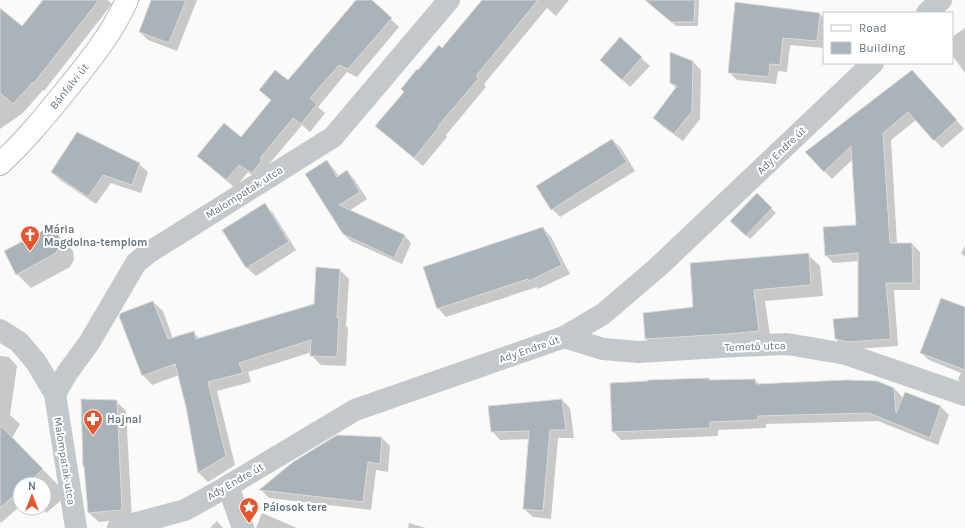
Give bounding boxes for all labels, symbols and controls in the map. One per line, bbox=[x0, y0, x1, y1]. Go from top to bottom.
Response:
legend bbox=[823, 12, 953, 64]
text: Road bbox=[859, 21, 887, 35]
text: Building bbox=[859, 41, 906, 55]
street label: Bánfalvi út bbox=[47, 61, 91, 112]
street label: Ady Endre út bbox=[754, 124, 809, 177]
street label: Malompatak utca bbox=[203, 163, 285, 221]
place label: Mária Magdolna-templom bbox=[44, 223, 148, 249]
church icon: Mária Magdolna-templom bbox=[19, 224, 41, 252]
street label: Ady Endre út bbox=[497, 333, 561, 366]
street label: Temető utca bbox=[724, 339, 786, 354]
pharmacy icon: Hajnal bbox=[82, 408, 104, 436]
place label: Hajnal bbox=[107, 413, 142, 426]
street label: Malompatak utca bbox=[51, 416, 78, 506]
street label: Ady Endre út bbox=[205, 460, 266, 503]
north arrow bbox=[12, 476, 52, 516]
text: N bbox=[28, 480, 36, 493]
place icon: Pálosok tere bbox=[238, 496, 260, 524]
place label: Pálosok tere bbox=[263, 501, 327, 514]

